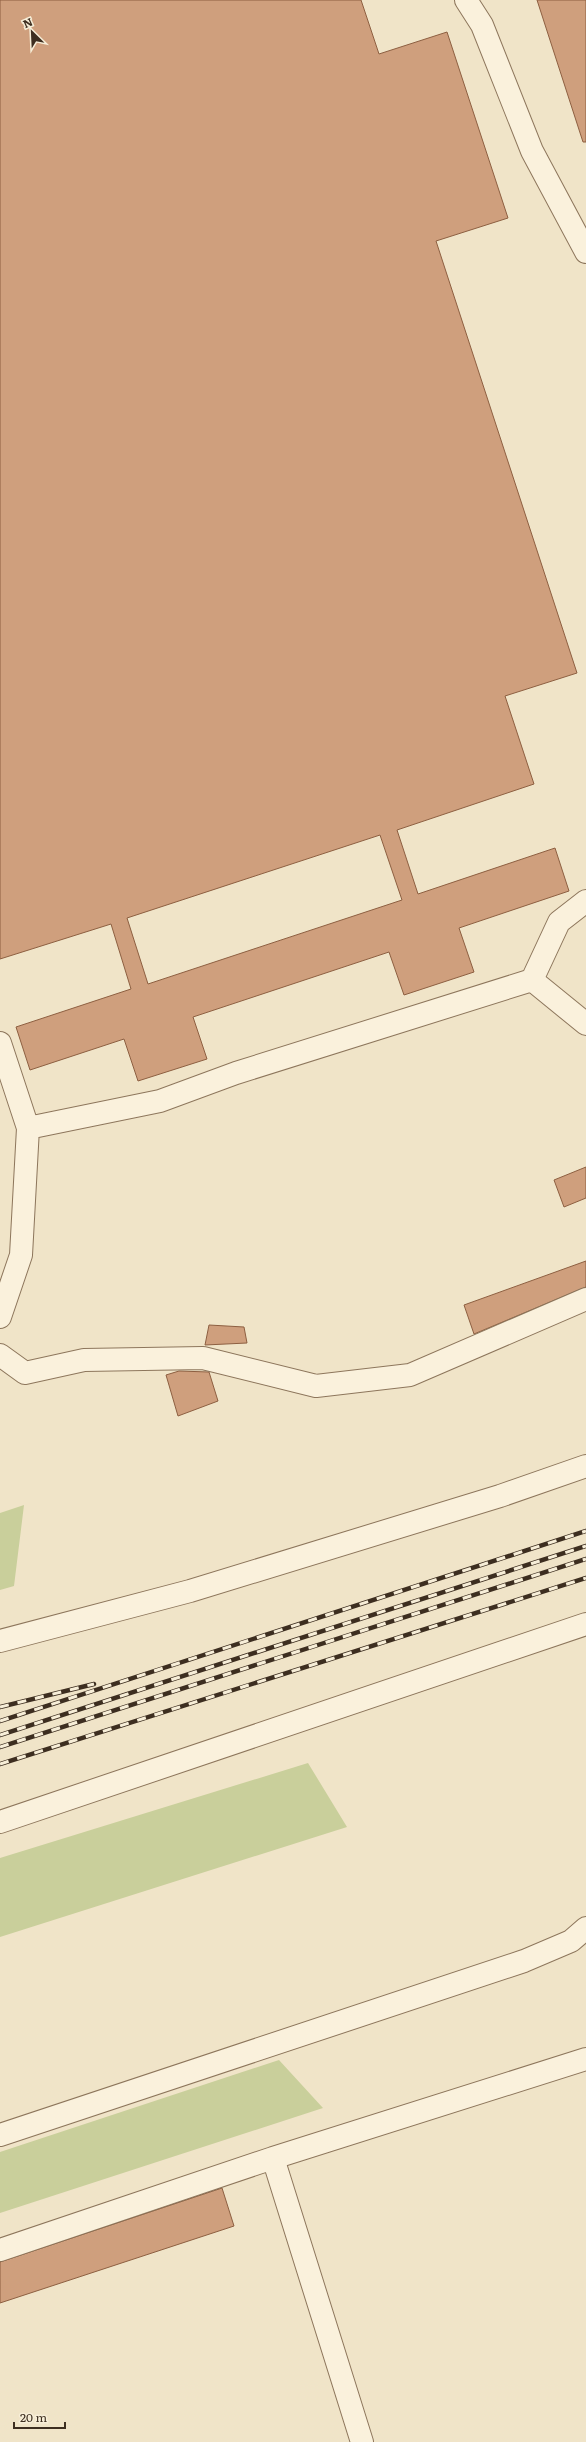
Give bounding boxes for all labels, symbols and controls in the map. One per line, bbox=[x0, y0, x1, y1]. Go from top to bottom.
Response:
north arrow bbox=[12, 12, 52, 52]
text: N bbox=[20, 13, 35, 31]
scale bar bbox=[14, 2404, 65, 2430]
text: 20 m bbox=[20, 2408, 47, 2426]

